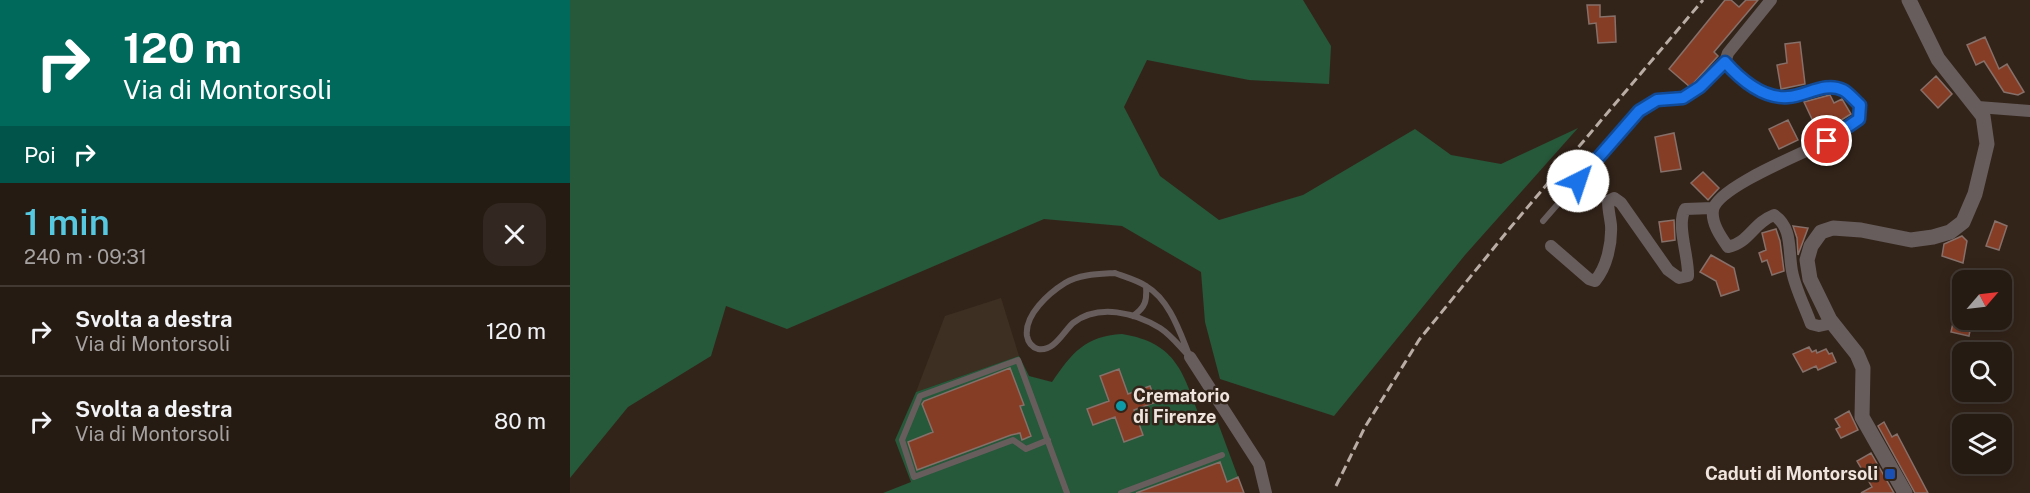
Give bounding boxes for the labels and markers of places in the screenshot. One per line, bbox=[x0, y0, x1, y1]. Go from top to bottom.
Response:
pin bbox=[1801, 115, 1852, 166]
place label: Crematorio di Firenze bbox=[1133, 385, 1230, 427]
marker: Crematorio di Firenze bbox=[1114, 399, 1128, 413]
place label: Caduti di Montorsoli bbox=[1705, 463, 1878, 484]
marker: Caduti di Montorsoli bbox=[1883, 467, 1897, 481]

